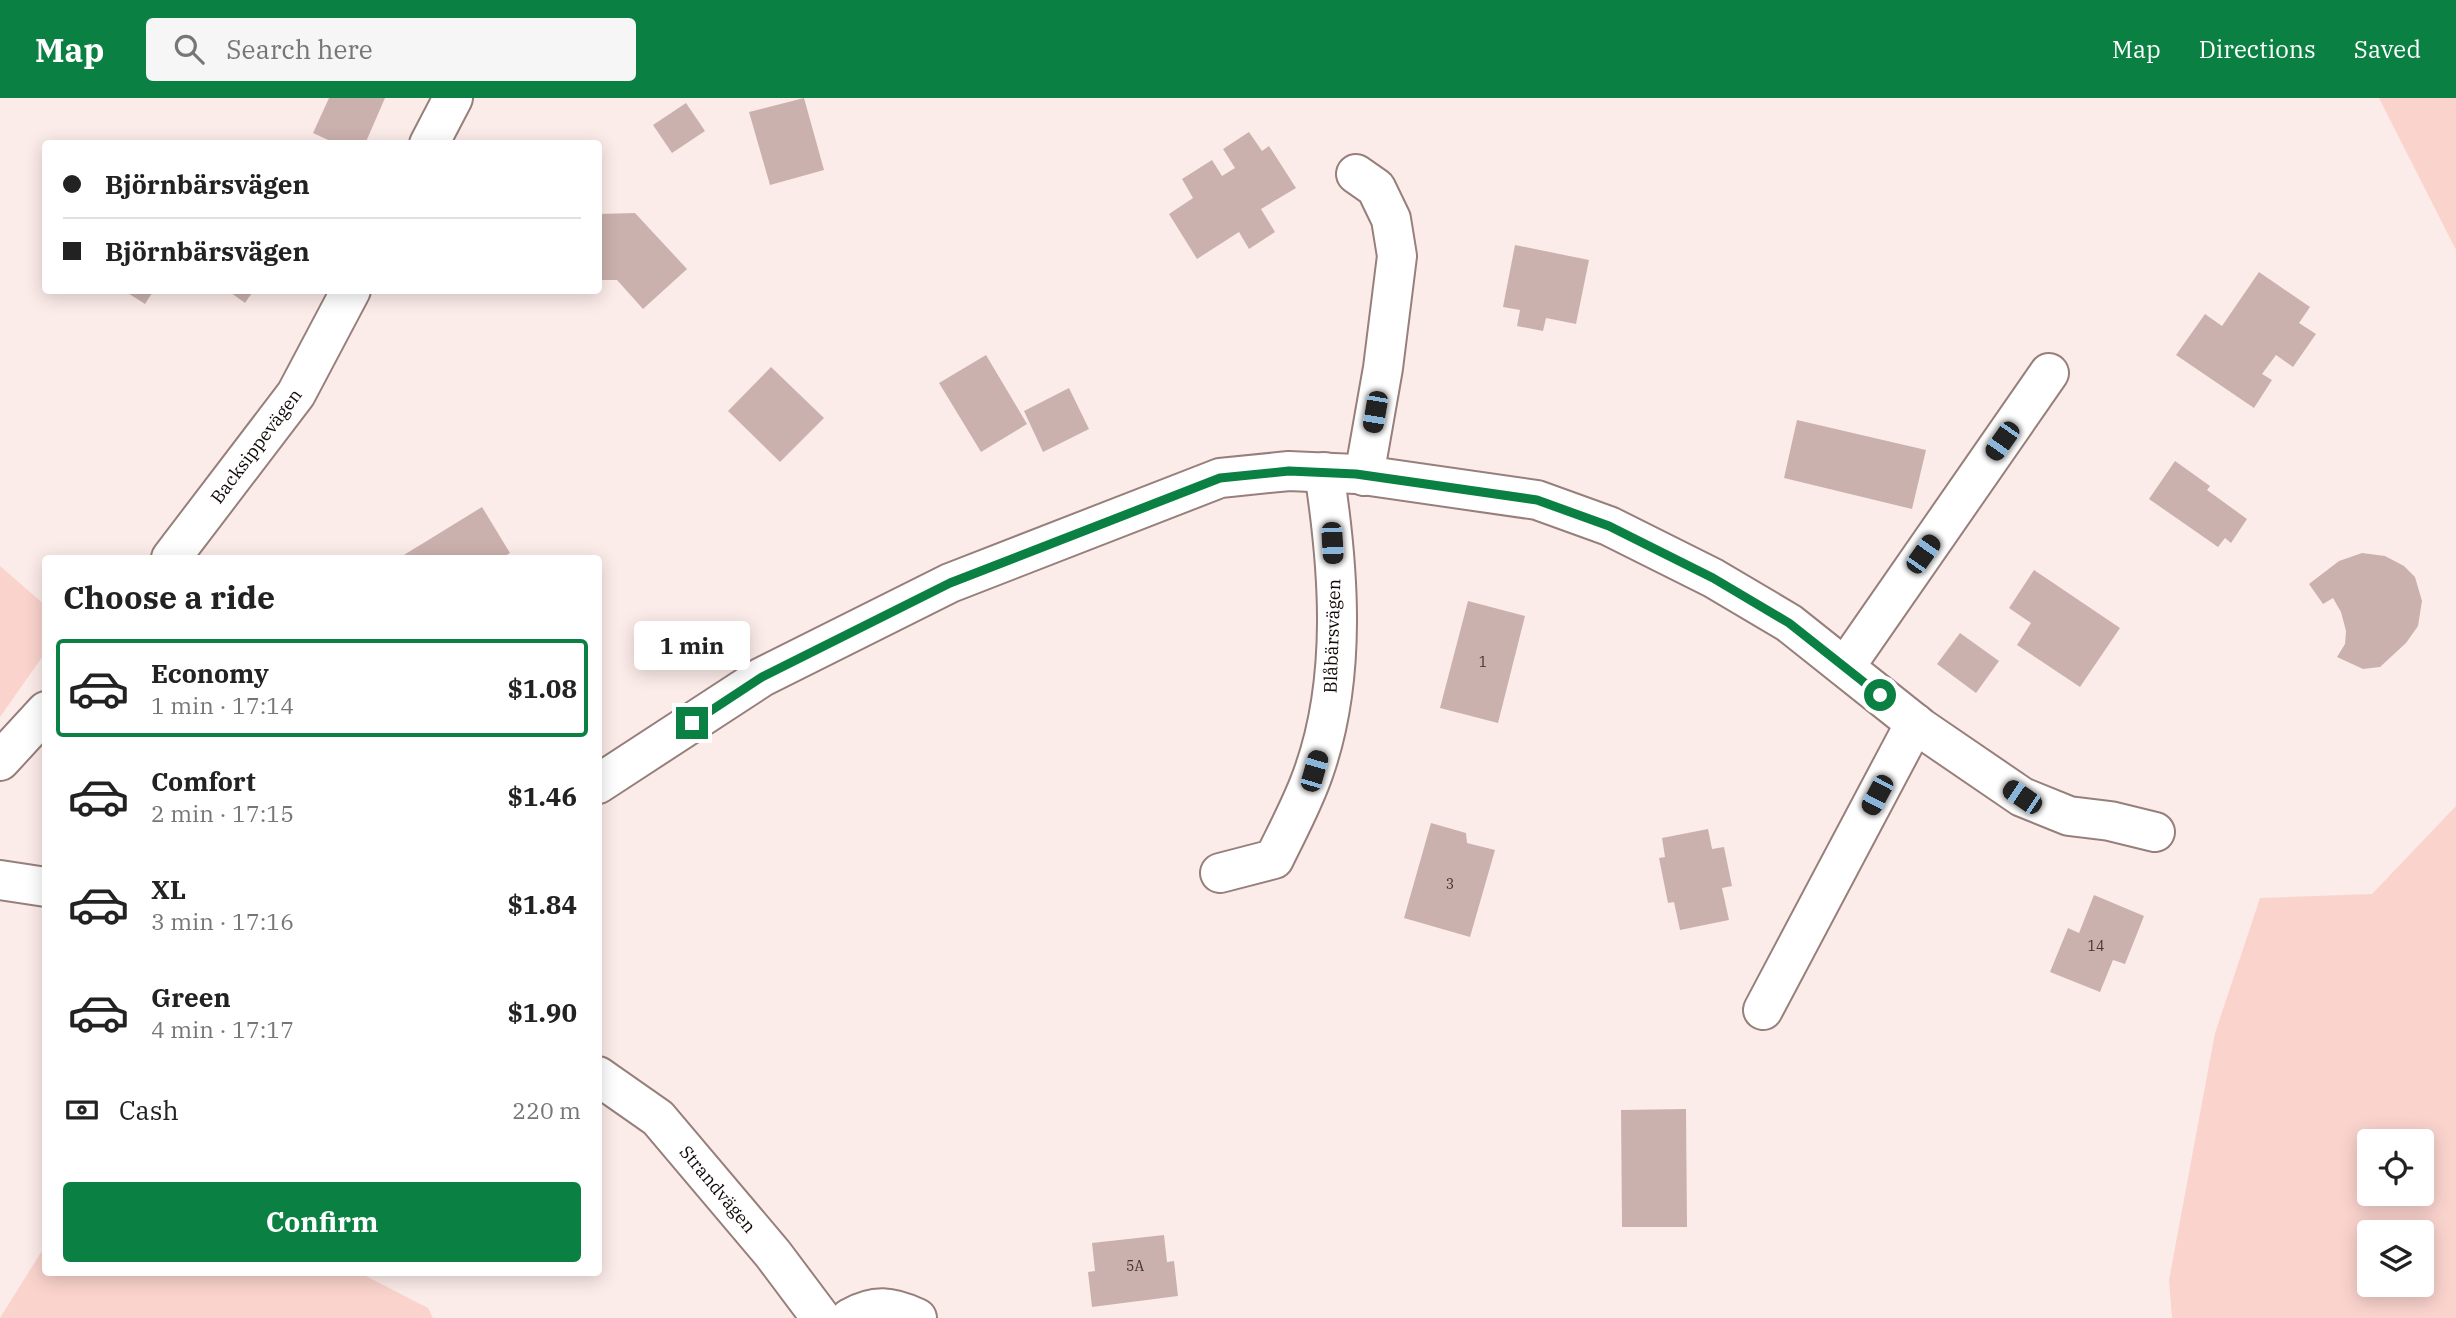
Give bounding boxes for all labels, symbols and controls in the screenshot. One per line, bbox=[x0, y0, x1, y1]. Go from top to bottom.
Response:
search box bbox=[146, 18, 636, 81]
text: Map bbox=[35, 28, 104, 71]
icon: search bbox=[170, 30, 208, 68]
text: Search here bbox=[226, 32, 373, 66]
text: Map bbox=[2112, 33, 2161, 65]
text: Directions bbox=[2199, 33, 2316, 65]
text: Saved bbox=[2354, 33, 2421, 65]
text: Björnbärsvägen bbox=[105, 167, 310, 201]
text: Björnbärsvägen bbox=[105, 234, 310, 268]
street label: Backsippevägen bbox=[205, 384, 307, 508]
car bbox=[1362, 389, 1389, 435]
car bbox=[1982, 418, 2023, 464]
car bbox=[1321, 521, 1344, 565]
car bbox=[1903, 531, 1944, 577]
text: Choose a ride bbox=[63, 576, 275, 618]
street label: Blåbärsvägen bbox=[1319, 578, 1345, 694]
callout: 1 min bbox=[634, 622, 750, 670]
text: 1 min bbox=[660, 630, 724, 660]
house number: 1 bbox=[1479, 653, 1487, 671]
text: Economy bbox=[151, 656, 269, 690]
icon: car bbox=[67, 657, 130, 720]
text: $1.08 bbox=[507, 671, 577, 705]
route start bbox=[1864, 679, 1896, 711]
text: 1 min · 17:14 bbox=[151, 690, 294, 720]
route end bbox=[676, 707, 708, 739]
car bbox=[1299, 748, 1330, 794]
text: Comfort bbox=[151, 764, 256, 798]
icon: car bbox=[67, 765, 130, 828]
car bbox=[1858, 772, 1897, 818]
car bbox=[1999, 777, 2046, 817]
text: $1.46 bbox=[507, 779, 577, 813]
text: 2 min · 17:15 bbox=[151, 798, 294, 828]
text: XL bbox=[151, 872, 186, 906]
icon: car bbox=[67, 873, 130, 936]
house number: 3 bbox=[1446, 875, 1454, 893]
text: $1.84 bbox=[507, 887, 577, 921]
text: 3 min · 17:16 bbox=[151, 906, 294, 936]
house number: 14 bbox=[2088, 937, 2104, 955]
text: Green bbox=[151, 980, 231, 1014]
icon: car bbox=[67, 981, 130, 1044]
text: $1.90 bbox=[507, 995, 577, 1029]
text: 4 min · 17:17 bbox=[151, 1014, 294, 1044]
icon: cash bbox=[63, 1091, 101, 1129]
text: Cash bbox=[119, 1093, 179, 1127]
text: 220 m bbox=[512, 1095, 581, 1125]
map controls bbox=[2357, 1129, 2434, 1297]
button: locate bbox=[2357, 1129, 2434, 1206]
street label: Strandvägen bbox=[675, 1141, 761, 1237]
button: Confirm bbox=[63, 1182, 581, 1262]
button: layers bbox=[2357, 1220, 2434, 1297]
house number: 5A bbox=[1126, 1257, 1144, 1275]

